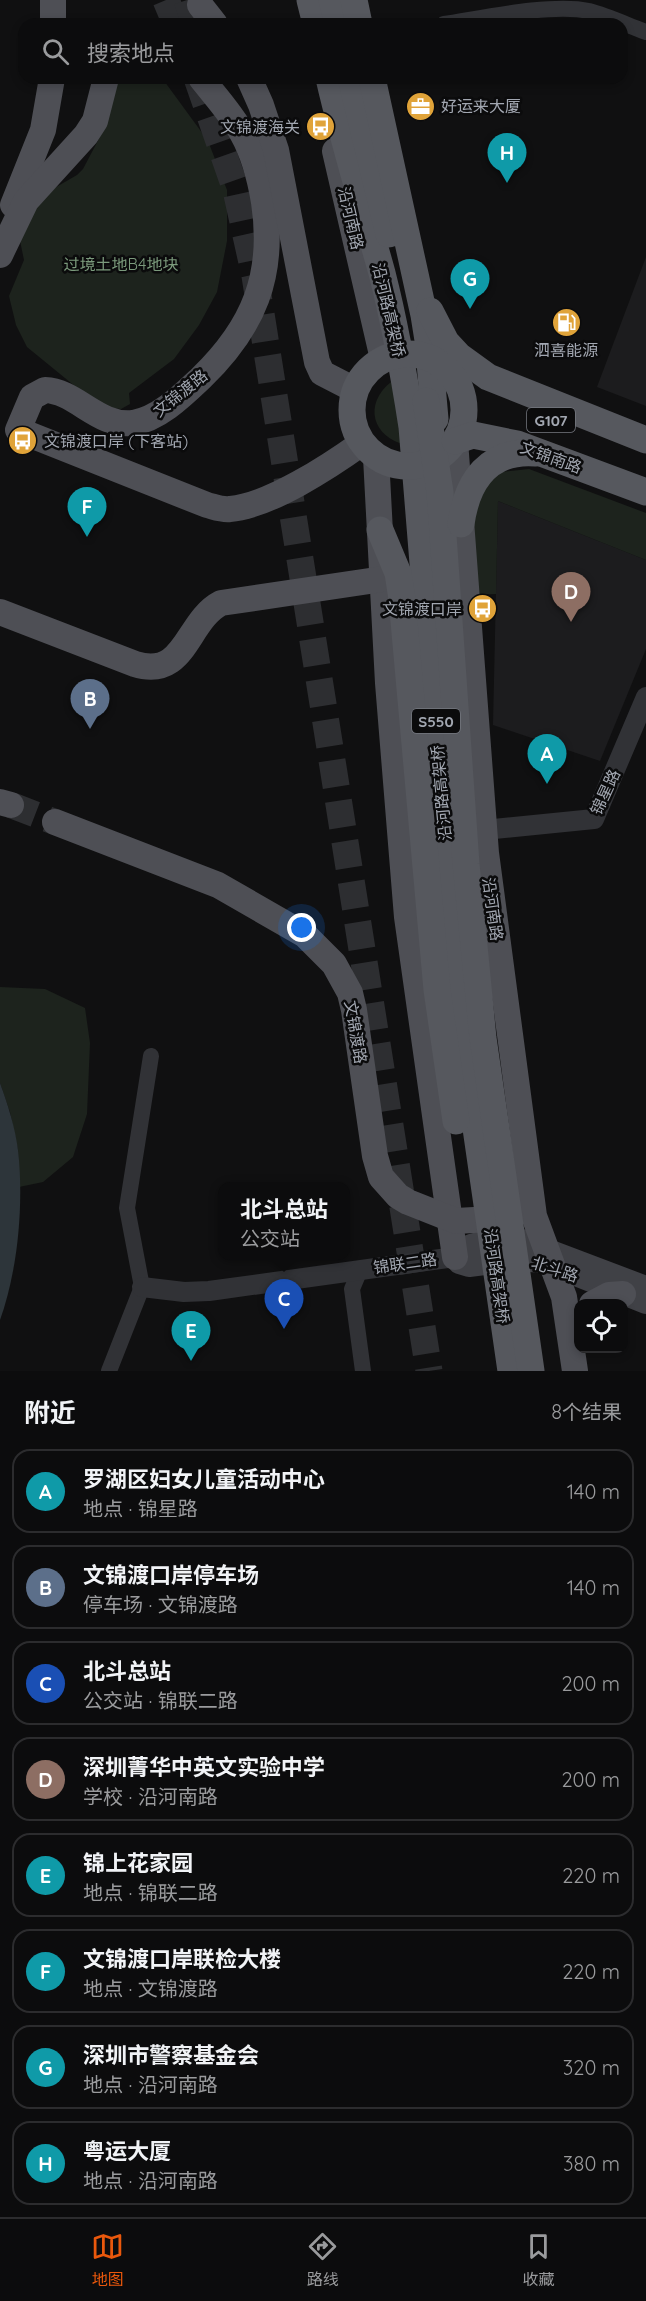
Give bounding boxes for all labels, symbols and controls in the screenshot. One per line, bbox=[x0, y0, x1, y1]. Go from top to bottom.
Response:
search box bbox=[18, 18, 628, 84]
icon: search bbox=[39, 35, 72, 68]
text: 搜索地点 bbox=[87, 39, 175, 67]
office icon: 好运来大厦 bbox=[404, 90, 436, 122]
place label: 好运来大厦 bbox=[441, 96, 521, 116]
bus stop icon: 文锦渡海关 bbox=[305, 111, 337, 143]
place label: 文锦渡海关 bbox=[220, 117, 300, 137]
pin: H bbox=[488, 134, 526, 183]
street label: 沿河南路 bbox=[334, 185, 368, 251]
park label: 过境土地B4地块 bbox=[64, 254, 178, 274]
pin: G bbox=[450, 260, 490, 309]
street label: 沿河路高架桥 bbox=[368, 261, 410, 359]
fuel station icon: 泗喜能源 bbox=[550, 306, 582, 338]
place label: 泗喜能源 bbox=[534, 340, 598, 360]
street label: 文锦渡路 bbox=[149, 365, 211, 421]
road number: G107 bbox=[527, 408, 575, 432]
bus stop icon: 文锦渡口岸 (下客站) bbox=[7, 425, 39, 457]
place label: 文锦渡口岸 (下客站) bbox=[44, 431, 188, 451]
street label: 文锦南路 bbox=[518, 437, 584, 477]
pin: F bbox=[68, 488, 106, 537]
pin: D bbox=[552, 572, 590, 622]
bus stop icon: 文锦渡口岸 bbox=[467, 593, 499, 625]
place label: 文锦渡口岸 bbox=[382, 599, 462, 619]
pin: B bbox=[70, 680, 110, 729]
road number: S550 bbox=[412, 709, 460, 733]
pin: A bbox=[528, 734, 566, 784]
street label: 沿河路高架桥 bbox=[427, 744, 455, 842]
street label: 锦星路 bbox=[586, 766, 624, 818]
street label: 沿河南路 bbox=[479, 876, 507, 942]
your location bbox=[287, 913, 316, 942]
street label: 文锦渡路 bbox=[341, 999, 371, 1065]
popup bbox=[218, 1182, 350, 1260]
text: 北斗总站 bbox=[240, 1195, 328, 1223]
text: 公交站 bbox=[240, 1226, 300, 1251]
street label: 沿河路高架桥 bbox=[480, 1227, 514, 1325]
street label: 锦联二路 bbox=[372, 1249, 438, 1277]
street label: 北斗路 bbox=[529, 1252, 581, 1286]
pin: C bbox=[264, 1280, 304, 1329]
map controls bbox=[574, 1299, 628, 1353]
button: locate bbox=[574, 1299, 628, 1353]
pin: E bbox=[172, 1312, 210, 1361]
text: 附近 bbox=[24, 1396, 76, 1429]
text: 8个结果 bbox=[551, 1399, 622, 1424]
text: 罗湖区妇女儿童活动中心 bbox=[83, 1465, 325, 1493]
text: A bbox=[39, 1479, 52, 1504]
text: 140 m bbox=[567, 1479, 620, 1504]
text: 地点 · 锦星路 bbox=[83, 1496, 198, 1521]
text: 文锦渡口岸停车场 bbox=[83, 1561, 259, 1589]
text: B bbox=[39, 1575, 52, 1600]
text: 140 m bbox=[567, 1575, 620, 1600]
text: 停车场 · 文锦渡路 bbox=[83, 1592, 238, 1617]
text: 北斗总站 bbox=[83, 1657, 171, 1685]
text: C bbox=[39, 1671, 52, 1696]
text: 200 m bbox=[561, 1671, 620, 1696]
text: 公交站 · 锦联二路 bbox=[83, 1688, 238, 1713]
text: 深圳菁华中英文实验中学 bbox=[83, 1753, 325, 1781]
text: D bbox=[38, 1767, 53, 1792]
text: 200 m bbox=[561, 1767, 620, 1792]
text: 学校 · 沿河南路 bbox=[83, 1784, 218, 1809]
text: 锦上花家园 bbox=[83, 1849, 193, 1877]
text: E bbox=[40, 1863, 51, 1888]
text: 220 m bbox=[562, 1863, 620, 1888]
text: 地点 · 锦联二路 bbox=[83, 1880, 218, 1905]
text: 文锦渡口岸联检大楼 bbox=[83, 1945, 281, 1973]
text: F bbox=[40, 1959, 51, 1984]
text: 220 m bbox=[562, 1959, 620, 1984]
text: 地点 · 文锦渡路 bbox=[83, 1976, 218, 2001]
text: 深圳市警察基金会 bbox=[83, 2041, 259, 2069]
text: G bbox=[39, 2055, 52, 2080]
text: 320 m bbox=[563, 2055, 620, 2080]
text: 地点 · 沿河南路 bbox=[83, 2072, 218, 2097]
text: 粤运大厦 bbox=[83, 2137, 171, 2165]
text: H bbox=[38, 2151, 53, 2176]
text: 380 m bbox=[563, 2151, 620, 2176]
text: 地点 · 沿河南路 bbox=[83, 2168, 218, 2193]
tab: 地图 bbox=[91, 2230, 124, 2290]
tab: 路线 bbox=[306, 2230, 339, 2290]
tab: 收藏 bbox=[522, 2230, 555, 2290]

